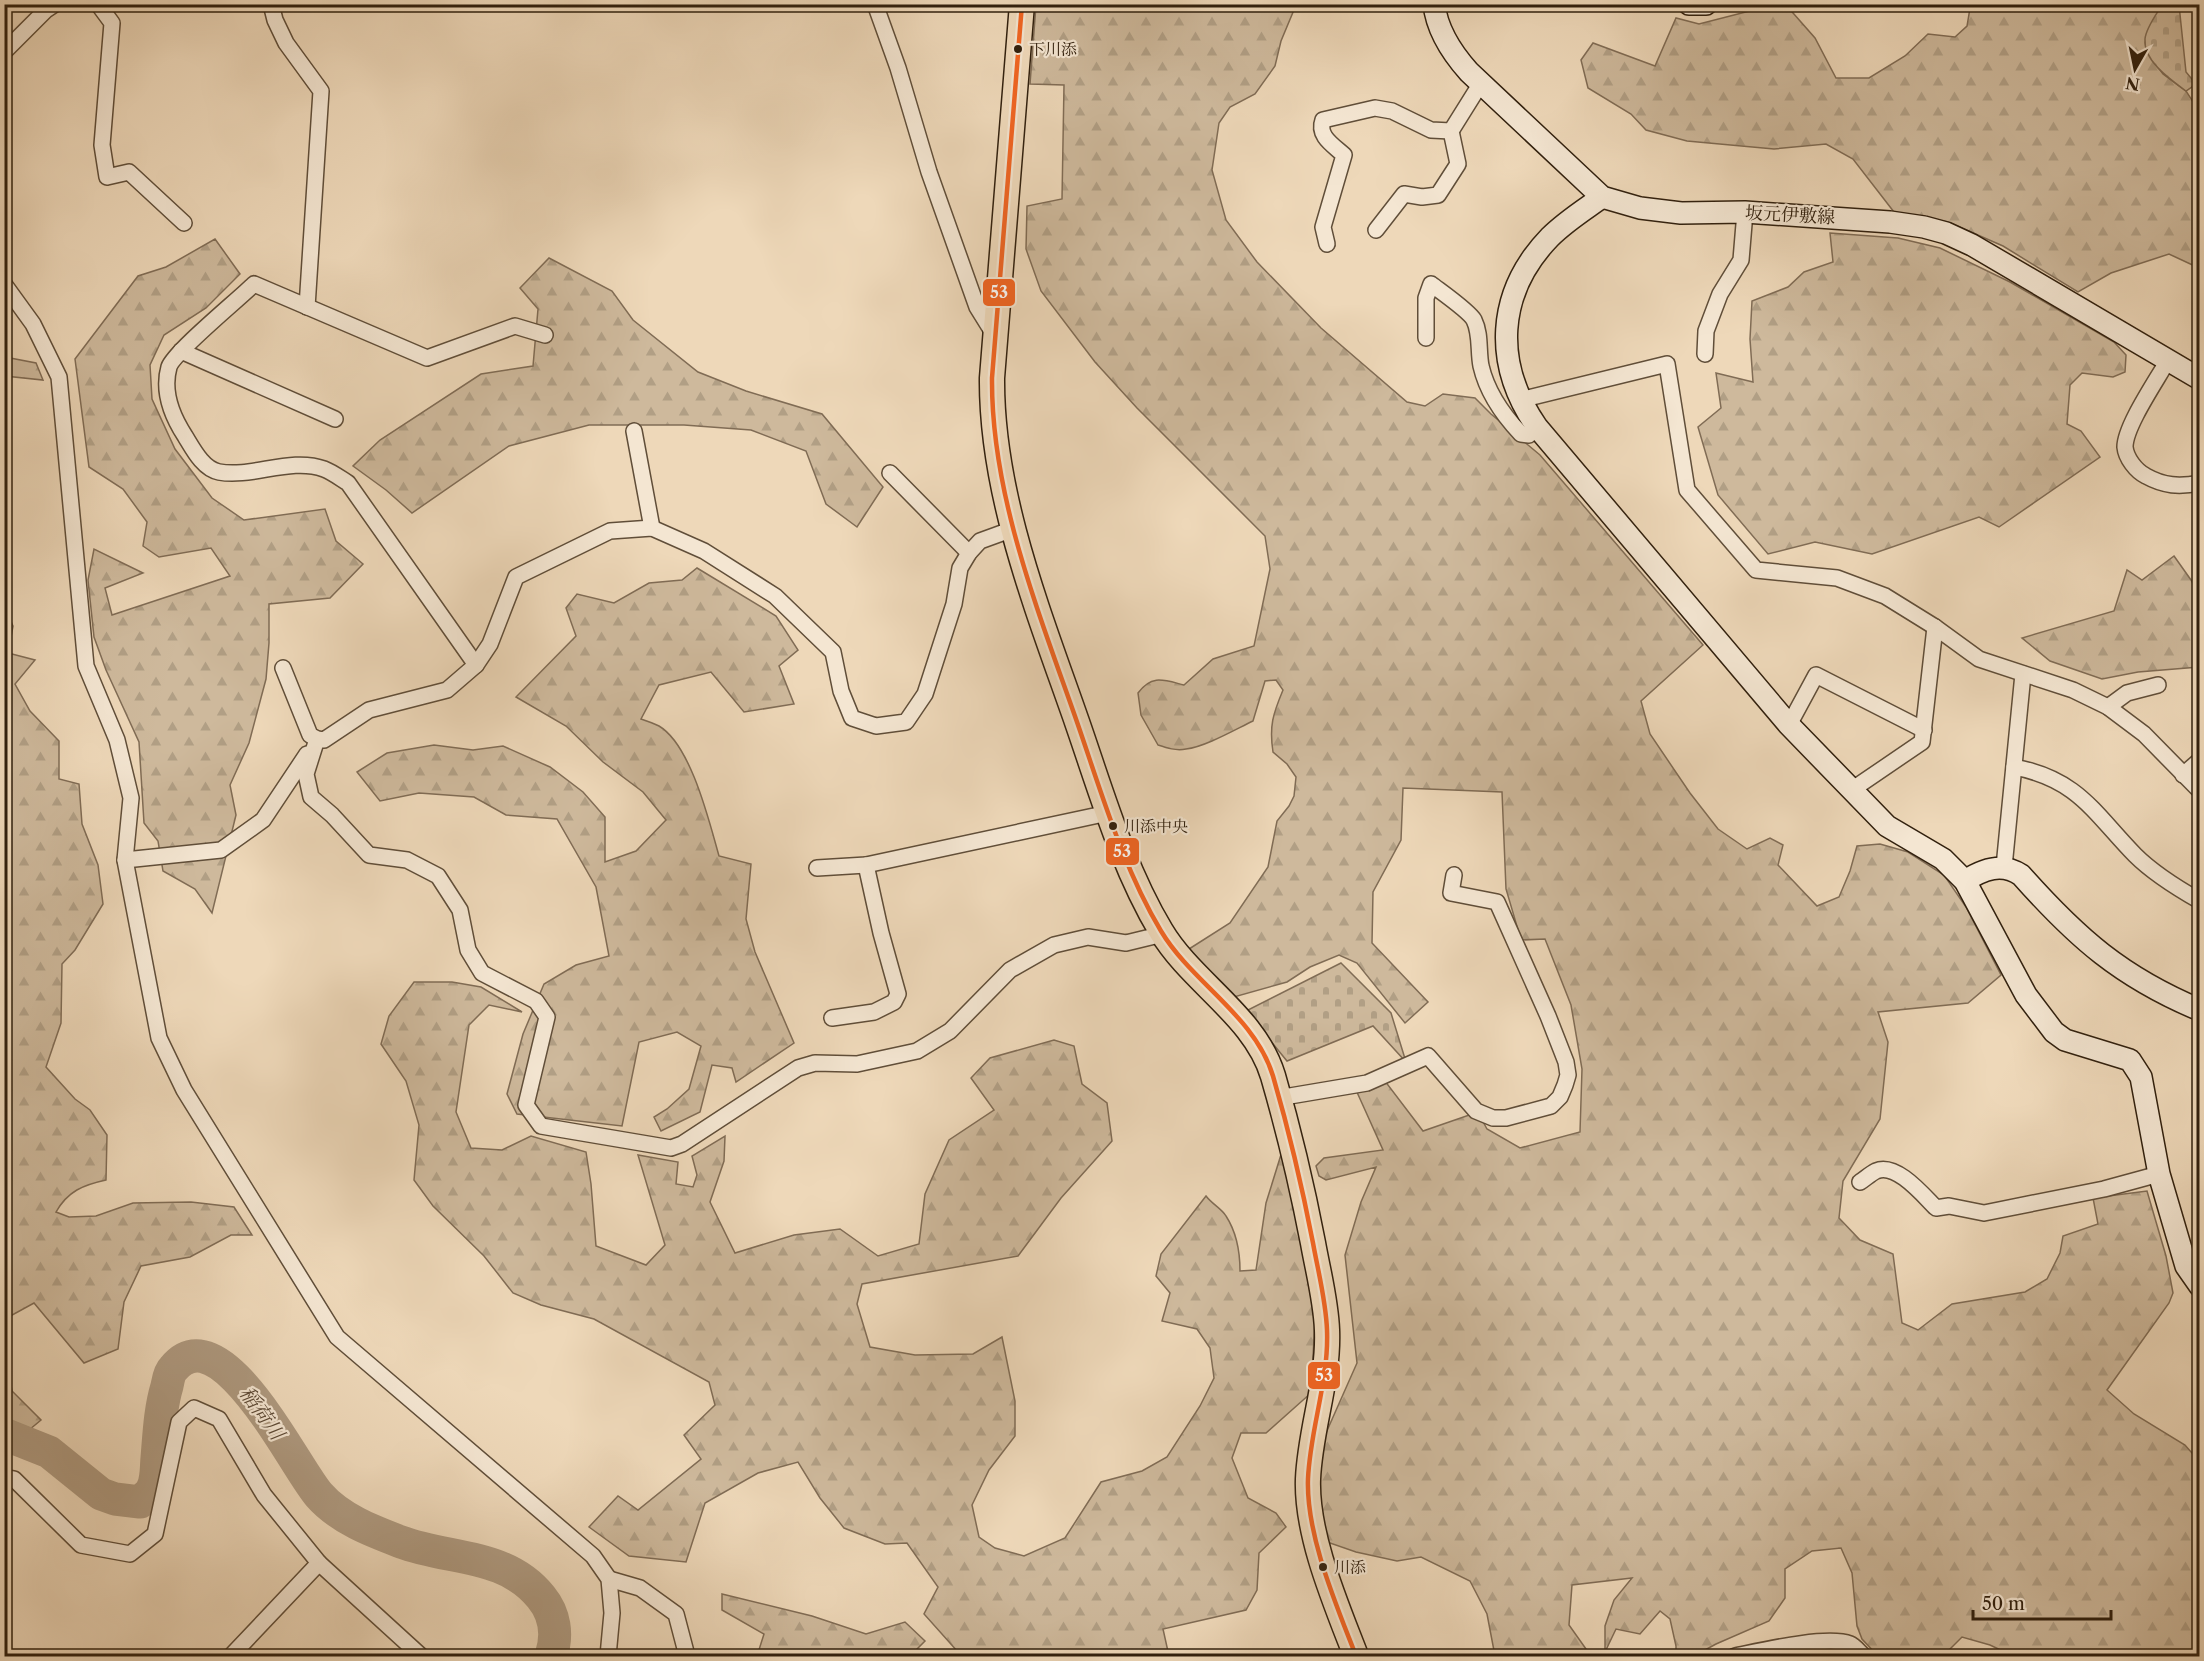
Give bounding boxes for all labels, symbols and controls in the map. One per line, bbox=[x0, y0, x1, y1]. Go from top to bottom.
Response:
place label: 下川添 bbox=[1029, 39, 1077, 59]
north arrow bbox=[2105, 39, 2165, 99]
marker: 下川添 bbox=[1012, 43, 1024, 55]
text: N bbox=[2124, 73, 2141, 95]
street label: 坂元伊敷線 bbox=[1744, 202, 1836, 228]
line badge: 53 bbox=[982, 278, 1016, 307]
text: 53 bbox=[990, 282, 1008, 302]
place label: 川添中央 bbox=[1124, 816, 1188, 836]
marker: 川添中央 bbox=[1107, 820, 1119, 832]
line badge: 53 bbox=[1105, 837, 1140, 866]
text: 53 bbox=[1113, 841, 1131, 861]
line badge: 53 bbox=[1307, 1361, 1341, 1390]
text: 53 bbox=[1315, 1365, 1333, 1385]
water label: 稲荷川 bbox=[235, 1382, 291, 1446]
place label: 川添 bbox=[1334, 1557, 1366, 1577]
marker: 川添 bbox=[1317, 1561, 1329, 1573]
scale bar bbox=[1973, 1583, 2111, 1621]
text: 50 m bbox=[1982, 1593, 2025, 1615]

